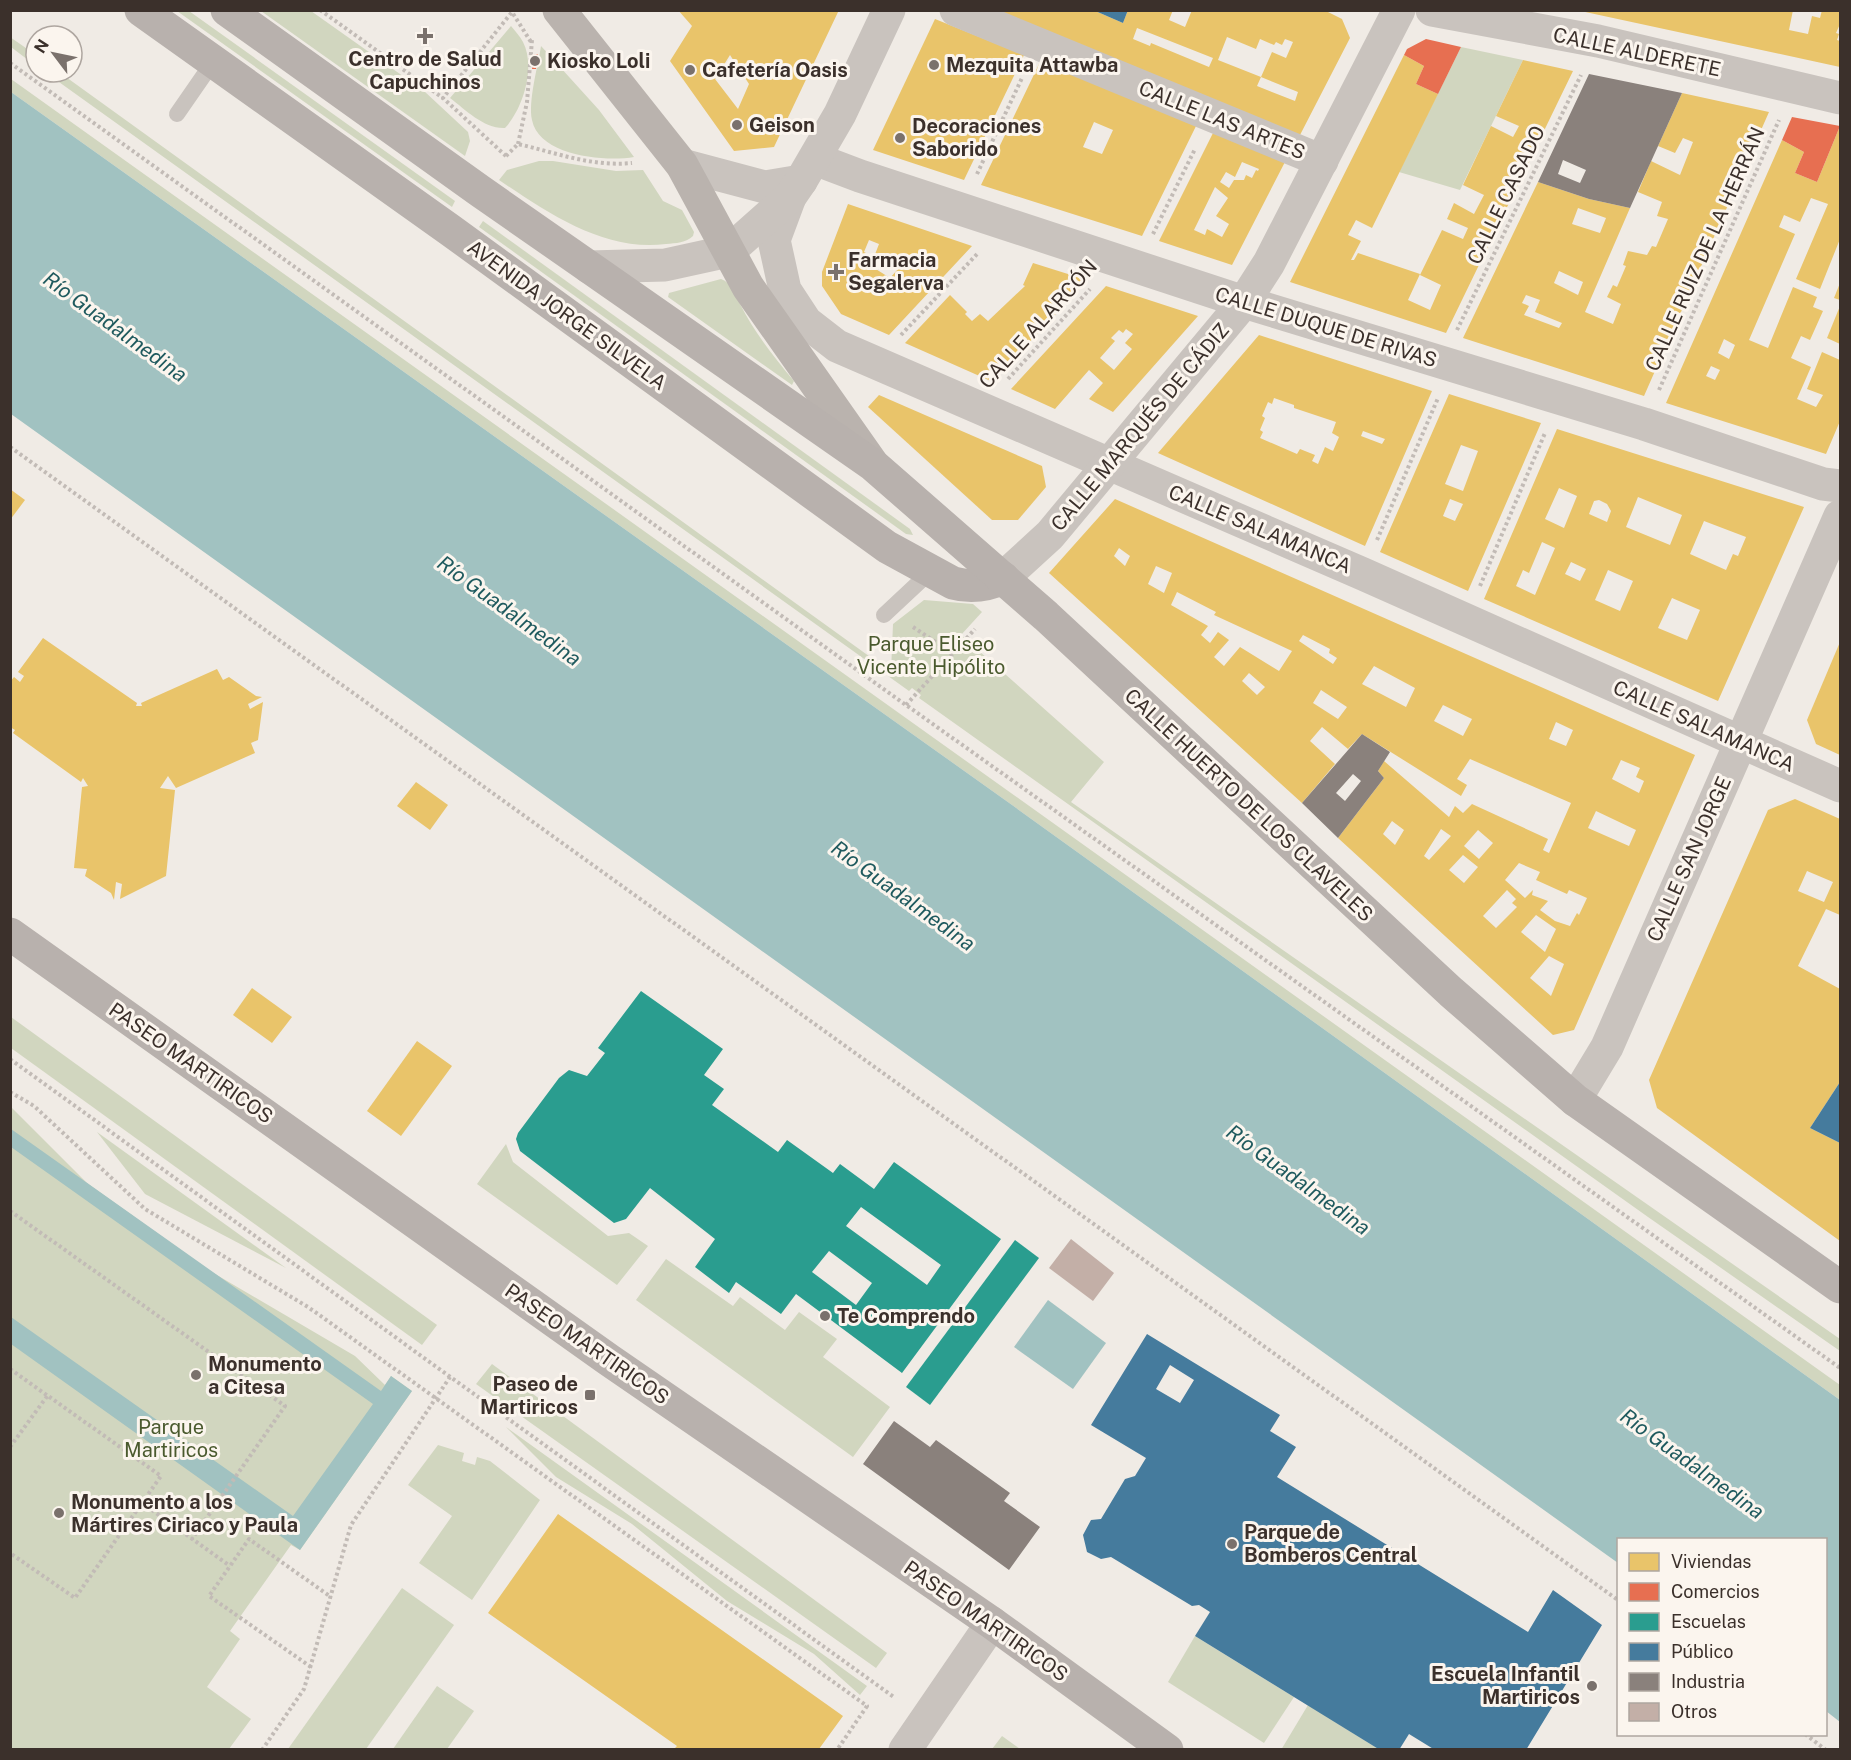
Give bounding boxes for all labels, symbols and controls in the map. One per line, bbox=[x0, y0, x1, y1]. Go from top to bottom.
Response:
street label: CALLE ALDERETE bbox=[1551, 23, 1723, 81]
north arrow bbox=[24, 24, 84, 84]
marker: Centro de Salud Capuchinos bbox=[416, 27, 434, 45]
text: N bbox=[30, 36, 53, 57]
place label: Centro de Salud Capuchinos bbox=[348, 47, 502, 94]
place label: Kiosko Loli bbox=[547, 49, 650, 73]
place label: Mezquita Attawba bbox=[946, 53, 1118, 77]
marker: Kiosko Loli bbox=[528, 54, 542, 68]
place label: Cafetería Oasis bbox=[702, 58, 848, 82]
marker: Mezquita Attawba bbox=[927, 58, 941, 72]
marker: Cafetería Oasis bbox=[683, 63, 697, 77]
street label: CALLE LAS ARTES bbox=[1135, 76, 1309, 164]
place label: Geison bbox=[749, 113, 815, 137]
place label: Decoraciones Saborido bbox=[912, 114, 1041, 161]
marker: Geison bbox=[730, 118, 744, 132]
street label: CALLE CASADO bbox=[1462, 122, 1550, 268]
street label: CALLE RUIZ DE LA HERRÁN bbox=[1639, 123, 1770, 375]
marker: Decoraciones Saborido bbox=[893, 131, 907, 145]
street label: AVENIDA JORGE SILVELA bbox=[463, 235, 671, 395]
place label: Farmacia Segalerva bbox=[848, 248, 944, 295]
street label: CALLE ALARCÓN bbox=[973, 254, 1102, 393]
marker: Farmacia Segalerva bbox=[829, 265, 843, 279]
water label: Río Guadalmedina bbox=[39, 266, 192, 387]
street label: CALLE DUQUE DE RIVAS bbox=[1212, 282, 1440, 372]
street label: CALLE MARQUÉS DE CÁDIZ bbox=[1045, 318, 1234, 536]
street label: CALLE SALAMANCA bbox=[1165, 480, 1355, 578]
water label: Río Guadalmedina bbox=[433, 550, 586, 671]
park label: Parque Eliseo Vicente Hipólito bbox=[857, 632, 1005, 679]
street label: CALLE SALAMANCA bbox=[1610, 675, 1798, 777]
street label: CALLE HUERTO DE LOS CLAVELES bbox=[1120, 683, 1378, 927]
street label: CALLE SAN JORGE bbox=[1642, 773, 1736, 945]
water label: Río Guadalmedina bbox=[827, 835, 980, 956]
street label: PASEO MARTIRICOS bbox=[104, 997, 278, 1129]
water label: Río Guadalmedina bbox=[1222, 1119, 1375, 1240]
street label: PASEO MARTIRICOS bbox=[500, 1278, 674, 1410]
place label: Te Comprendo bbox=[837, 1304, 975, 1328]
marker: Te Comprendo bbox=[818, 1309, 832, 1323]
place label: Monumento a Citesa bbox=[208, 1352, 322, 1399]
marker: Monumento a Citesa bbox=[189, 1368, 203, 1382]
place label: Paseo de Martiricos bbox=[480, 1372, 578, 1419]
marker: Paseo de Martiricos bbox=[583, 1388, 597, 1402]
water label: Río Guadalmedina bbox=[1616, 1403, 1769, 1524]
park label: Parque Martiricos bbox=[124, 1415, 218, 1462]
place label: Monumento a los Mártires Ciriaco y Paula bbox=[71, 1490, 298, 1537]
marker: Monumento a los Mártires Ciriaco y Paula bbox=[52, 1506, 66, 1520]
place label: Parque de Bomberos Central bbox=[1244, 1520, 1417, 1567]
marker: Parque de Bomberos Central bbox=[1225, 1537, 1239, 1551]
legend bbox=[1617, 1538, 1827, 1736]
text: Viviendas bbox=[1671, 1551, 1751, 1572]
street label: PASEO MARTIRICOS bbox=[899, 1555, 1073, 1687]
text: Comercios bbox=[1671, 1581, 1760, 1602]
text: Escuelas bbox=[1671, 1611, 1746, 1632]
text: Público bbox=[1671, 1641, 1733, 1662]
place label: Escuela Infantil Martiricos bbox=[1431, 1662, 1580, 1709]
text: Industria bbox=[1671, 1671, 1745, 1692]
marker: Escuela Infantil Martiricos bbox=[1585, 1679, 1599, 1693]
text: Otros bbox=[1671, 1701, 1717, 1722]

